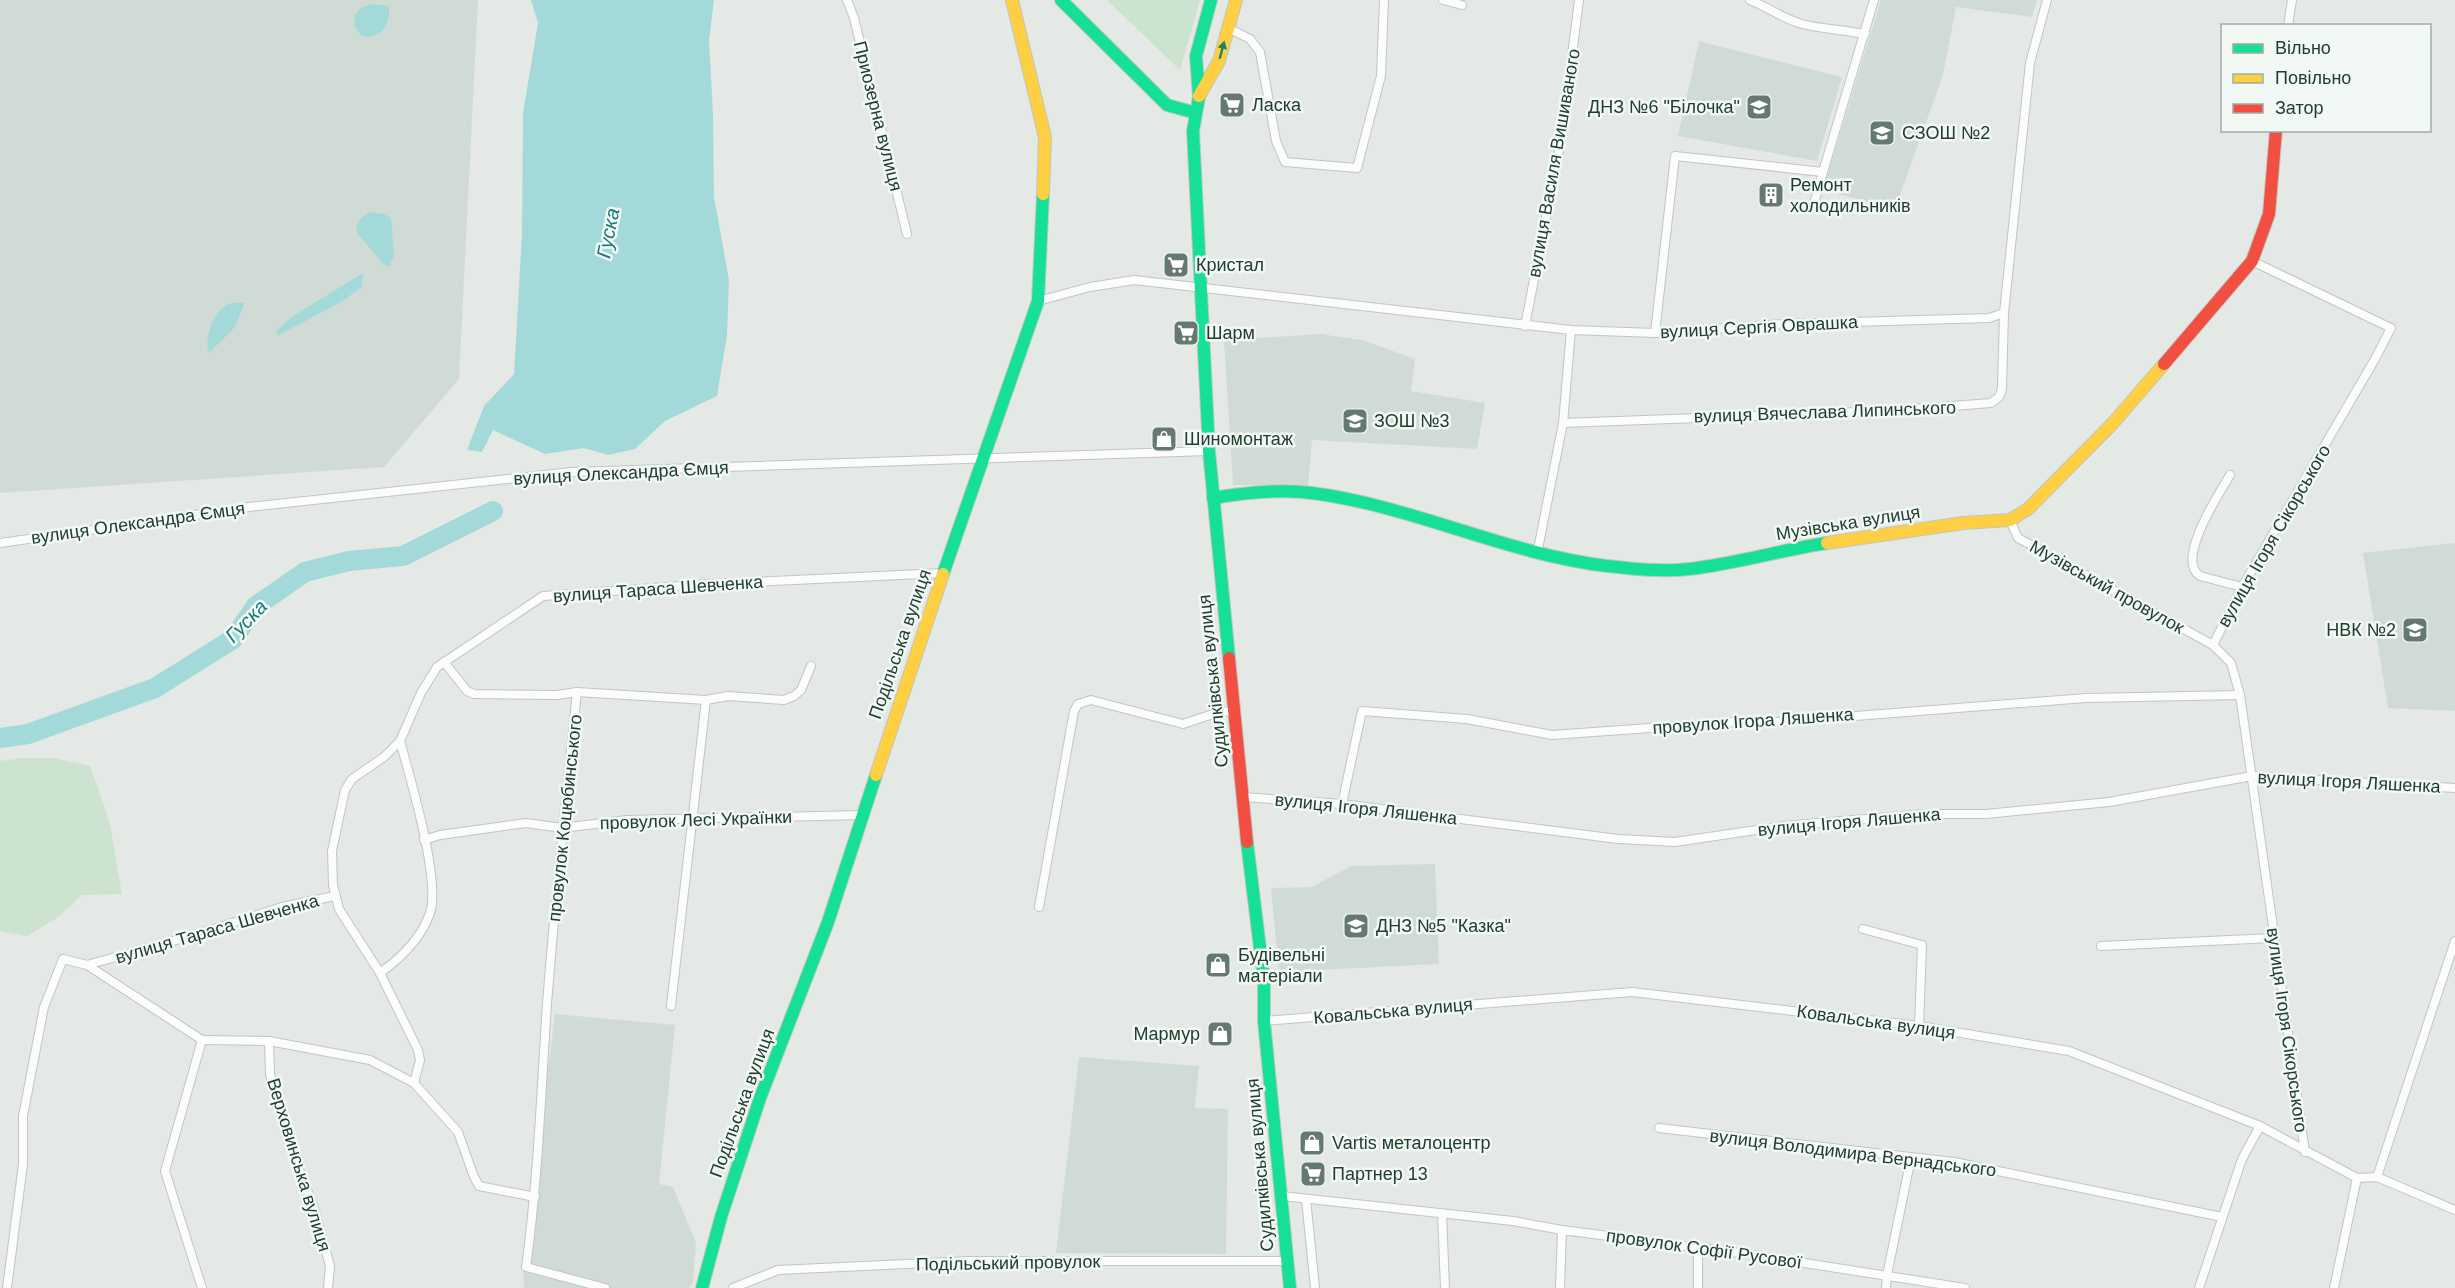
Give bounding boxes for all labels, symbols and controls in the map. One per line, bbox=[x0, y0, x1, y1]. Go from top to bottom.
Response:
legend bbox=[2221, 24, 2431, 132]
text: Вільно bbox=[2275, 38, 2331, 58]
street label: Приозерна вулиця bbox=[850, 39, 906, 193]
one-way arrow bbox=[1218, 41, 1227, 59]
street label: вулиця Василя Вишиваного bbox=[1524, 47, 1584, 279]
text: Повільно bbox=[2275, 68, 2351, 88]
supermarket icon: Ласка bbox=[1217, 90, 1247, 120]
school or university icon: ДНЗ №6 "Білочка" bbox=[1744, 92, 1774, 122]
place label: Ласка bbox=[1252, 95, 1302, 115]
place label: ДНЗ №6 "Білочка" bbox=[1588, 97, 1740, 117]
text: Затор bbox=[2275, 98, 2324, 118]
school or university icon: СЗОШ №2 bbox=[1867, 118, 1897, 148]
place label: СЗОШ №2 bbox=[1902, 123, 1990, 143]
place label: Ремонт холодильників bbox=[1790, 175, 1911, 216]
building icon: Ремонт холодильників bbox=[1756, 180, 1786, 210]
water label: Гуска bbox=[592, 206, 624, 260]
supermarket icon: Кристал bbox=[1161, 250, 1191, 280]
place label: Кристал bbox=[1196, 255, 1264, 275]
street label: вулиця Сергія Оврашка bbox=[1660, 312, 1859, 342]
supermarket icon: Шарм bbox=[1171, 318, 1201, 348]
place label: Шарм bbox=[1206, 323, 1255, 343]
street label: вулиця Вячеслава Липинського bbox=[1693, 397, 1957, 427]
school or university icon: ЗОШ №3 bbox=[1340, 406, 1370, 436]
place label: ЗОШ №3 bbox=[1374, 411, 1450, 431]
shop icon: Шиномонтаж bbox=[1149, 424, 1179, 454]
place label: Шиномонтаж bbox=[1184, 429, 1293, 449]
street label: вулиця Ігоря Сікорського bbox=[2214, 441, 2334, 631]
street label: вулиця Олександра Ємця bbox=[513, 457, 729, 489]
street label: вулиця Олександра Ємця bbox=[30, 498, 246, 548]
street label: Музівська вулиця bbox=[1774, 502, 1922, 544]
street label: Музівський провулок bbox=[2026, 536, 2188, 638]
street label: Подільська вулиця bbox=[865, 567, 935, 721]
street label: вулиця Тараса Шевченка bbox=[552, 572, 765, 606]
street label: Судилківська вулиця bbox=[1194, 594, 1232, 768]
water label: Гуска bbox=[221, 595, 271, 647]
school or university icon: НВК №2 bbox=[2400, 615, 2430, 645]
place label: НВК №2 bbox=[2326, 620, 2396, 640]
street label: провулок Ігора Ляшенка bbox=[1652, 704, 1855, 738]
street label: провулок Коцюбинського bbox=[544, 713, 586, 923]
street label: вулиця Ігоря Ляшенка bbox=[2257, 767, 2442, 797]
street label: вулиця Ігоря Ляшенка bbox=[1274, 789, 1459, 829]
street label: вулиця Ігоря Ляшенка bbox=[1757, 804, 1942, 840]
street label: провулок Лесі Українки bbox=[600, 807, 792, 833]
street label: вулиця Тараса Шевченка bbox=[113, 890, 322, 968]
school or university icon: ДНЗ №5 "Казка" bbox=[1341, 911, 1371, 941]
place label: ДНЗ №5 "Казка" bbox=[1376, 916, 1511, 936]
street label: вулиця Ігоря Сікорського bbox=[2263, 926, 2311, 1134]
place label: Будівельні матеріали bbox=[1238, 945, 1325, 986]
shop icon: Будівельні матеріали bbox=[1203, 950, 1233, 980]
street label: Ковальська вулиця bbox=[1313, 994, 1473, 1028]
street label: Ковальська вулиця bbox=[1795, 1001, 1957, 1043]
shop icon: Мармур bbox=[1205, 1019, 1235, 1049]
place label: Мармур bbox=[1133, 1024, 1200, 1044]
street label: Подільська вулиця bbox=[706, 1026, 778, 1180]
street label: Верховинська вулиця bbox=[263, 1076, 335, 1254]
street label: Судилківська вулиця bbox=[1242, 1078, 1278, 1252]
street label: вулиця Володимира Вернадського bbox=[1709, 1125, 1997, 1181]
shop icon: Vartis металоцентр bbox=[1297, 1128, 1327, 1158]
place label: Vartis металоцентр bbox=[1332, 1133, 1491, 1153]
supermarket icon: Партнер 13 bbox=[1298, 1159, 1328, 1189]
place label: Партнер 13 bbox=[1332, 1164, 1428, 1184]
street label: провулок Софії Русової bbox=[1605, 1225, 1803, 1273]
street label: Подільський провулок bbox=[916, 1251, 1100, 1275]

